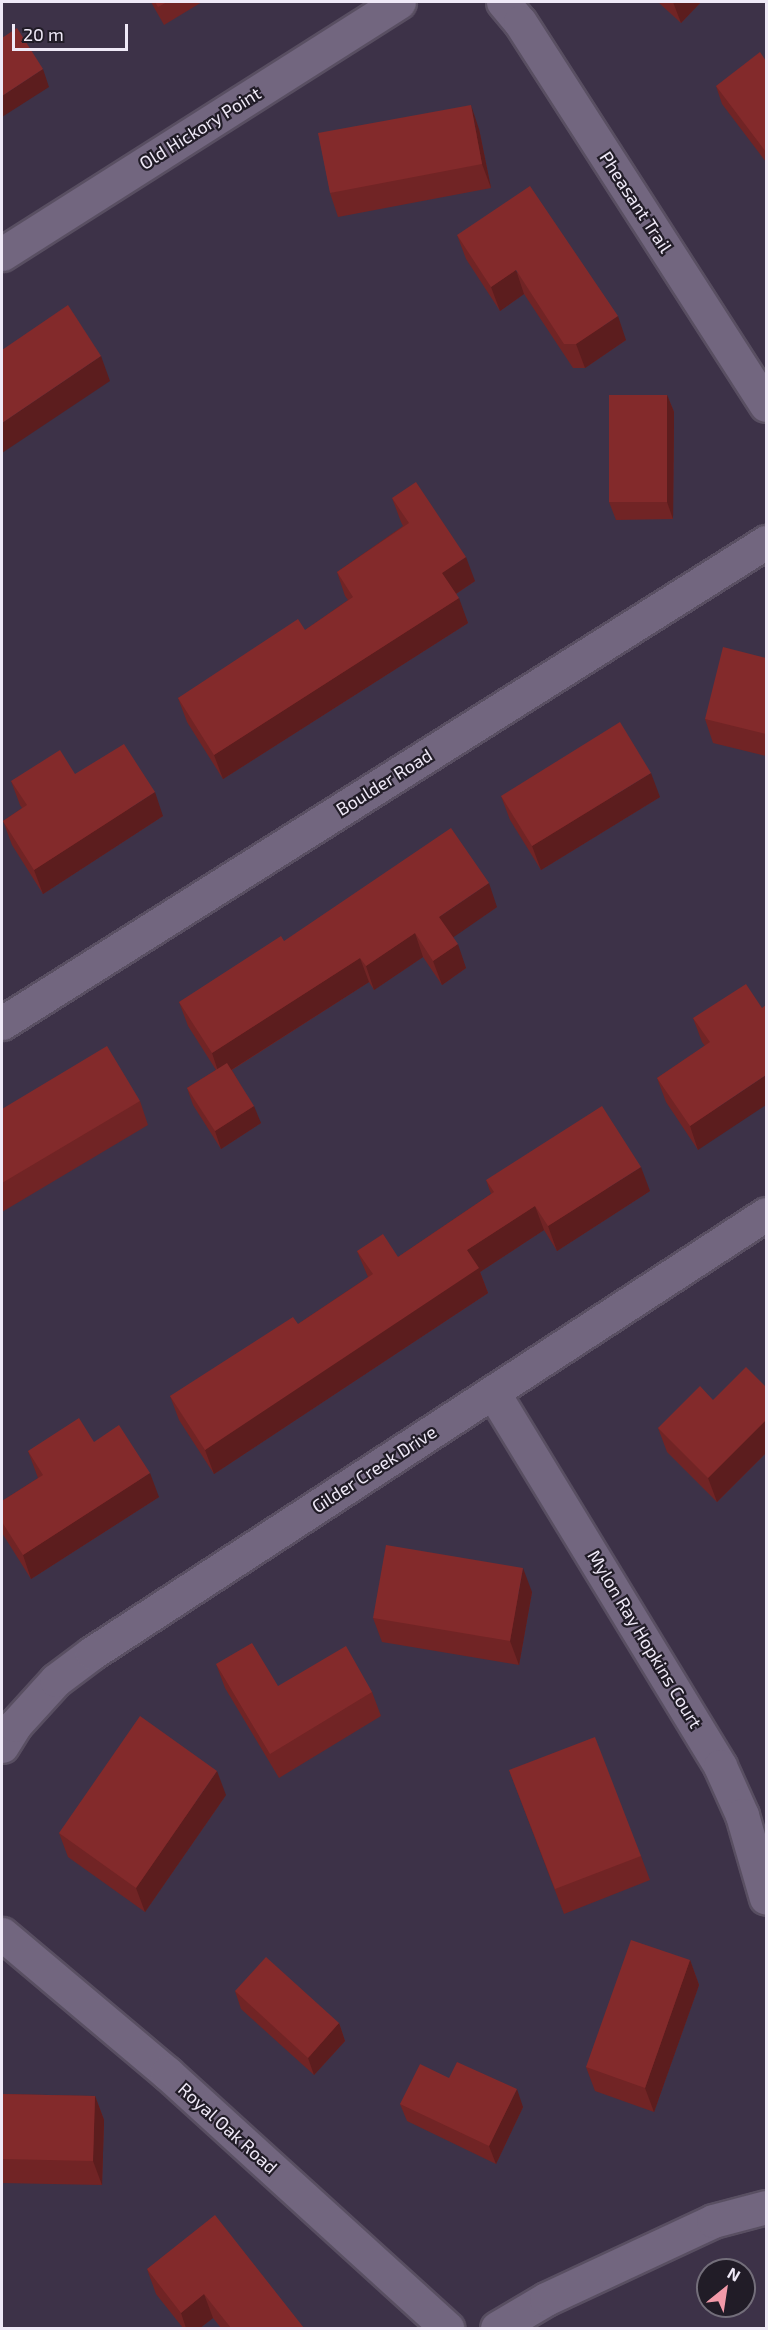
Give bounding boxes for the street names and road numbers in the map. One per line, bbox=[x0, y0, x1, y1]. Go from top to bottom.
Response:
street label: Old Hickory Point bbox=[135, 82, 265, 174]
street label: Pheasant Trail bbox=[595, 147, 677, 257]
street label: Boulder Road bbox=[332, 744, 436, 820]
street label: Gilder Creek Drive bbox=[307, 1421, 441, 1517]
street label: Mylon Ray Hopkins Court bbox=[583, 1546, 707, 1732]
street label: Royal Oak Road bbox=[174, 2078, 282, 2178]

